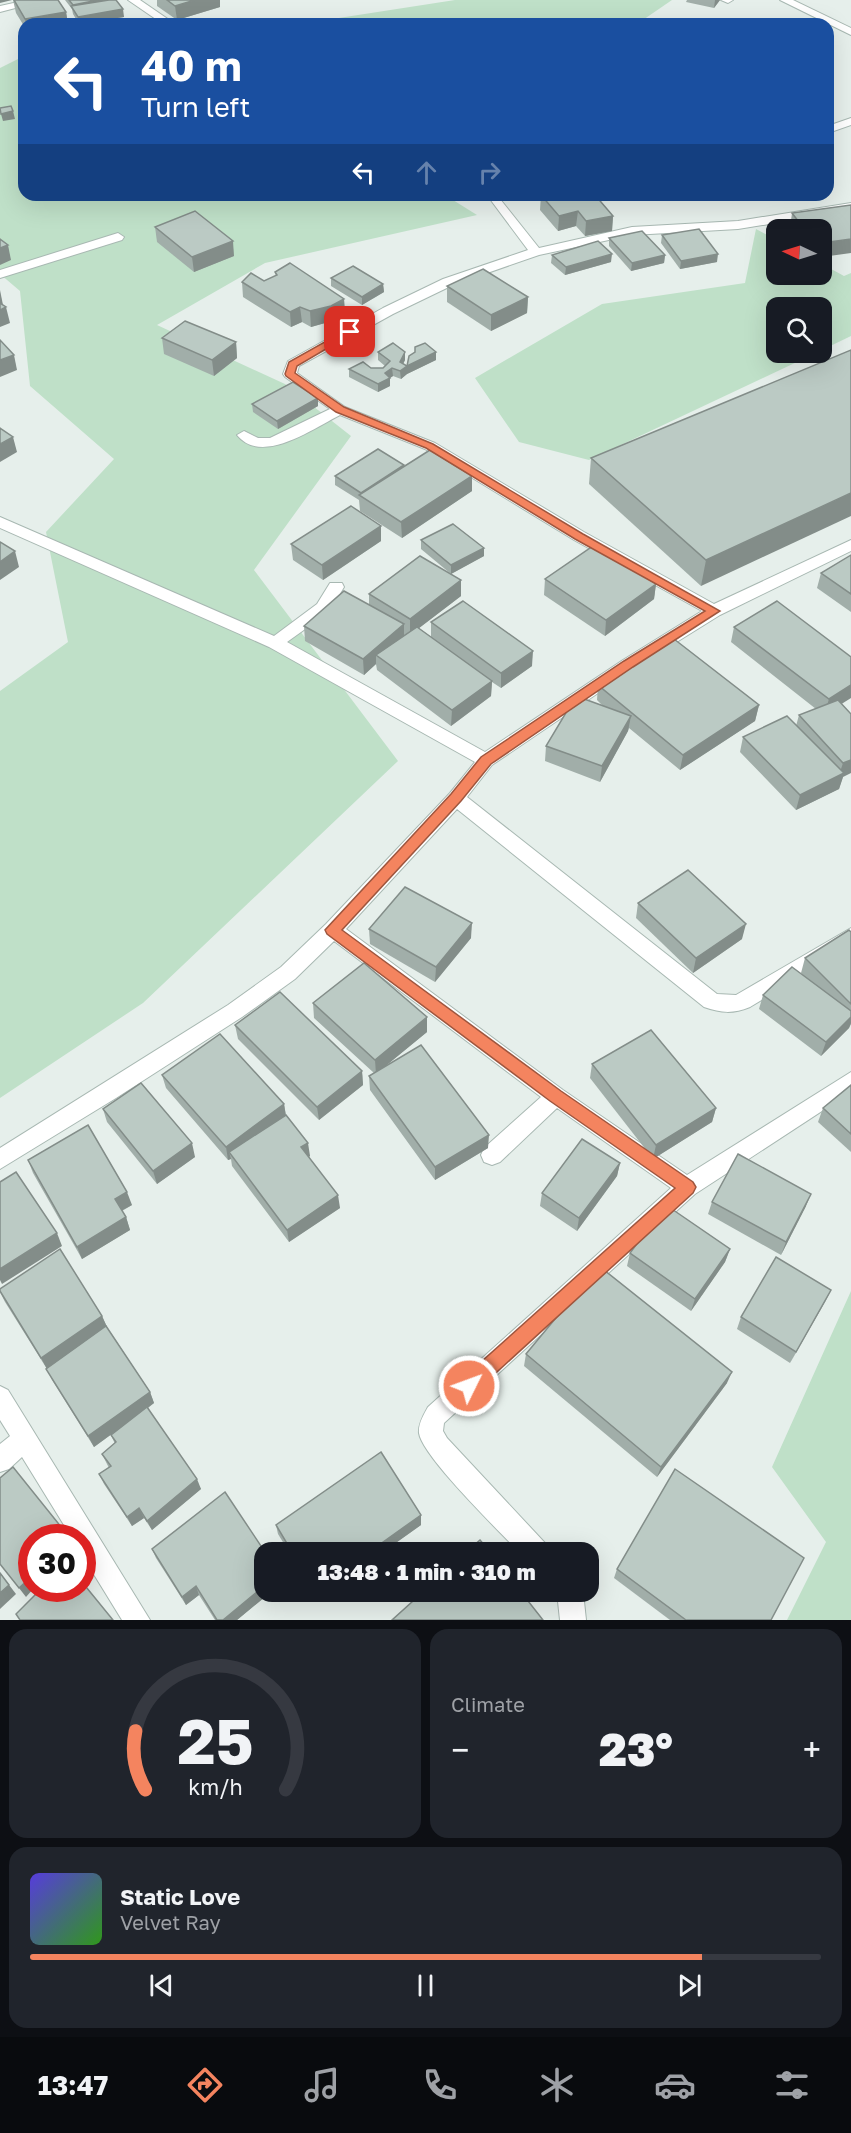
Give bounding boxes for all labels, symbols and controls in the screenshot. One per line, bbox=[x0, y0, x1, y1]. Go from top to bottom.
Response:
text: 40 m bbox=[141, 40, 242, 90]
icon: left bbox=[42, 42, 120, 120]
text: Turn left bbox=[141, 91, 250, 123]
icon: left bbox=[347, 156, 380, 189]
icon: ahead bbox=[410, 156, 443, 189]
icon: right bbox=[473, 156, 506, 189]
north arrow bbox=[766, 219, 832, 285]
map controls bbox=[766, 219, 832, 363]
button: search bbox=[766, 297, 832, 363]
pin bbox=[324, 306, 375, 357]
icon: arrive bbox=[333, 315, 366, 348]
position arrow bbox=[437, 1354, 501, 1418]
speed limit sign: 30 bbox=[18, 1524, 96, 1602]
text: 13:48 · 1 min · 310 m bbox=[317, 1558, 536, 1585]
text: Climate bbox=[451, 1692, 525, 1716]
text: 25 bbox=[177, 1703, 253, 1778]
text: 23° bbox=[599, 1722, 673, 1776]
text: − bbox=[451, 1730, 469, 1769]
text: + bbox=[803, 1730, 821, 1769]
text: km/h bbox=[188, 1775, 242, 1801]
text: Static Love bbox=[120, 1883, 240, 1910]
text: Velvet Ray bbox=[120, 1910, 221, 1934]
icon: previous bbox=[145, 1969, 178, 2002]
icon: pause bbox=[409, 1969, 442, 2002]
icon: next bbox=[673, 1969, 706, 2002]
icon: directions bbox=[184, 2064, 226, 2106]
icon: music bbox=[301, 2064, 343, 2106]
icon: phone bbox=[419, 2064, 461, 2106]
icon: climate bbox=[536, 2064, 578, 2106]
icon: car bbox=[654, 2064, 696, 2106]
icon: filters bbox=[771, 2064, 813, 2106]
text: 13:47 bbox=[38, 2069, 108, 2101]

